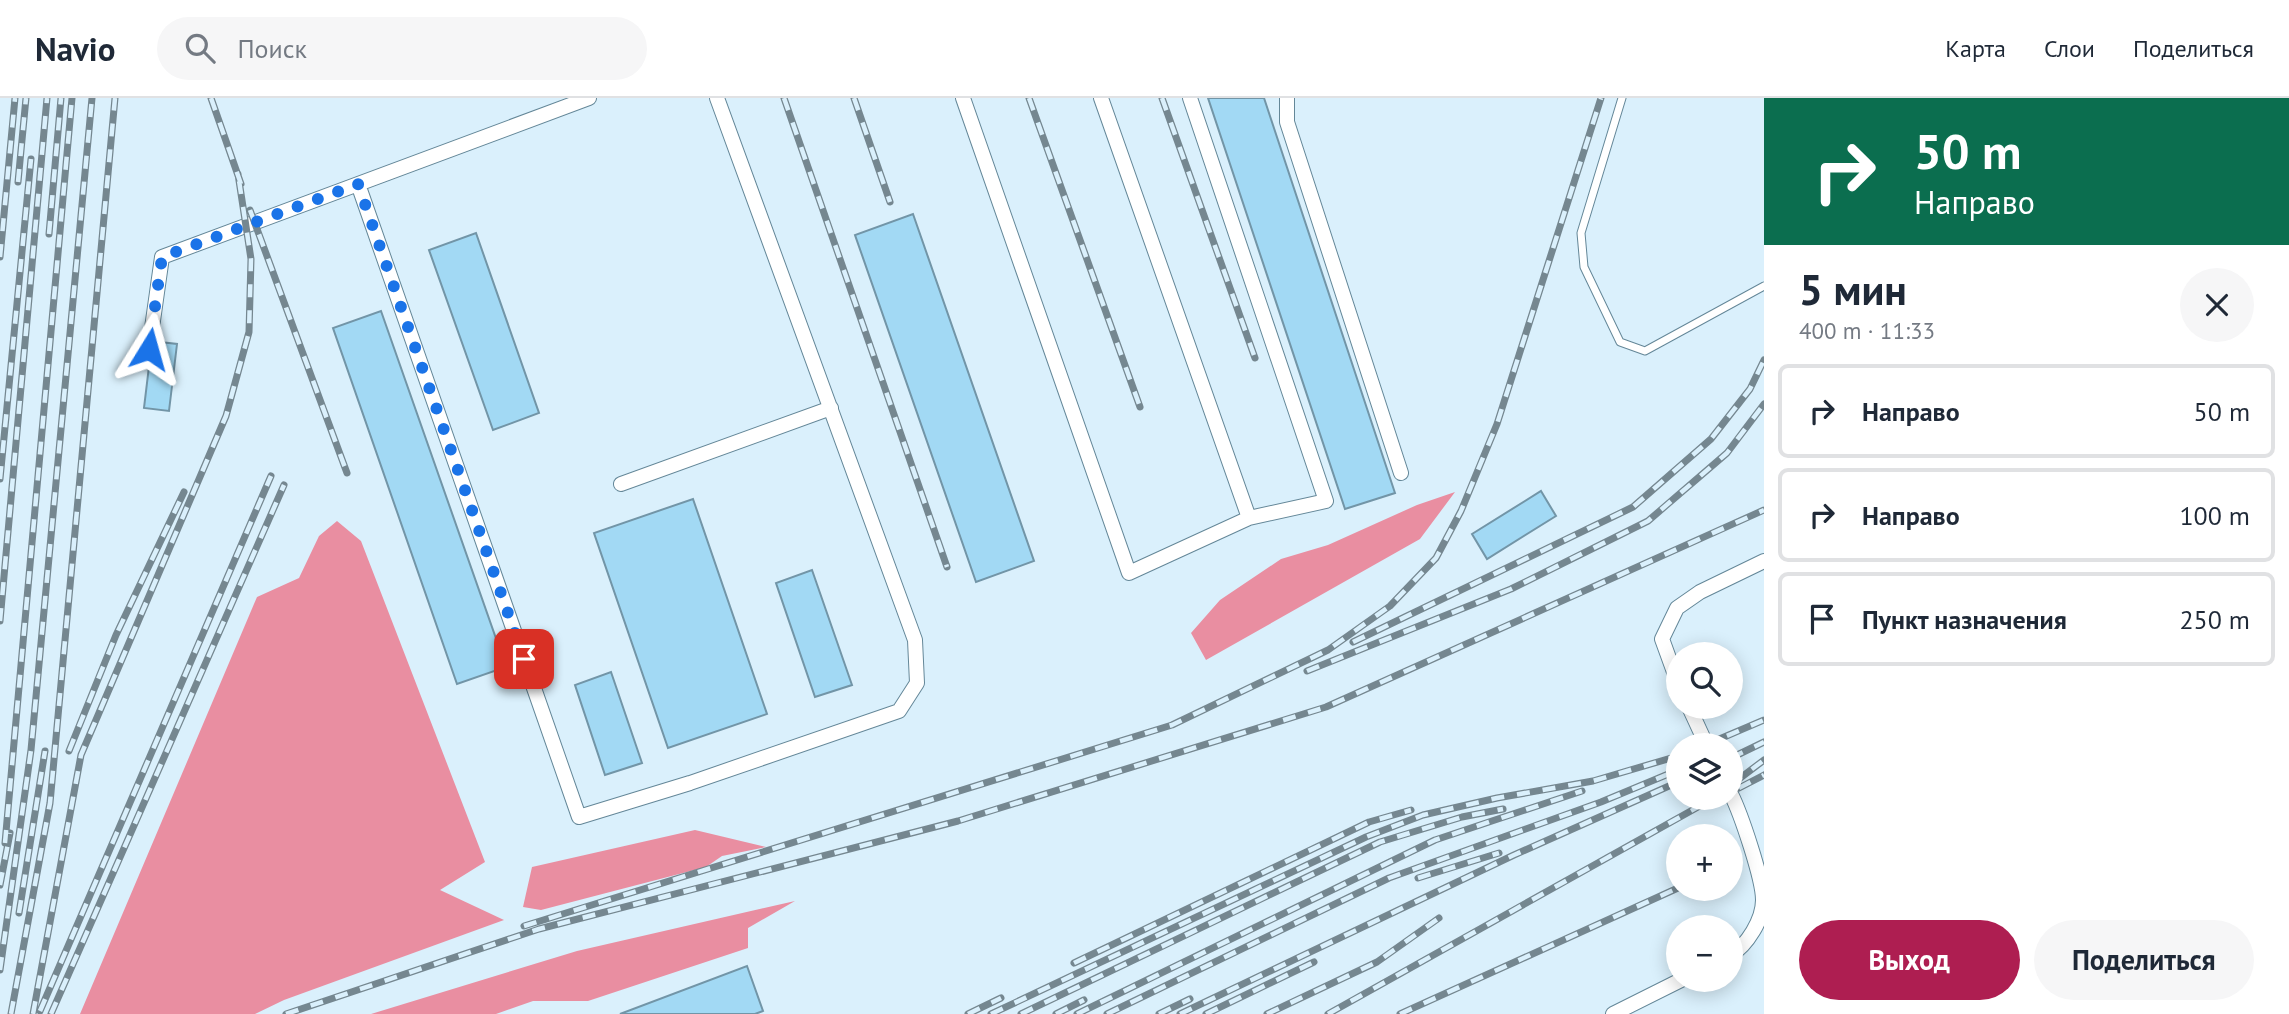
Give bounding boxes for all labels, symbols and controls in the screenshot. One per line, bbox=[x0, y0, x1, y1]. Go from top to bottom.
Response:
search box bbox=[157, 17, 647, 80]
text: Navio bbox=[35, 27, 115, 70]
icon: search bbox=[181, 29, 219, 67]
text: Поиск bbox=[237, 32, 307, 65]
text: Карта bbox=[1945, 33, 2006, 64]
text: Слои bbox=[2044, 33, 2095, 64]
text: Поделиться bbox=[2133, 33, 2254, 64]
text: 50 m bbox=[1914, 119, 2021, 183]
icon: right bbox=[1799, 126, 1890, 217]
text: Направо bbox=[1914, 181, 2035, 223]
text: 5 мин bbox=[1799, 262, 1907, 317]
button: close bbox=[2180, 268, 2254, 342]
position arrow bbox=[112, 312, 186, 386]
text: 400 m · 11:33 bbox=[1799, 316, 1935, 345]
icon: right bbox=[1803, 392, 1841, 430]
text: Направо bbox=[1862, 395, 1960, 428]
text: 50 m bbox=[2194, 395, 2250, 428]
icon: right bbox=[1803, 496, 1841, 534]
text: Направо bbox=[1862, 499, 1960, 532]
text: 100 m bbox=[2179, 499, 2250, 532]
icon: arrive bbox=[1803, 600, 1841, 638]
text: Пункт назначения bbox=[1862, 603, 2067, 636]
text: 250 m bbox=[2179, 603, 2250, 636]
pin bbox=[494, 629, 554, 689]
icon: arrive bbox=[505, 640, 543, 678]
map controls bbox=[1666, 642, 1743, 992]
button: search bbox=[1666, 642, 1743, 719]
button: layers bbox=[1666, 733, 1743, 810]
button: + bbox=[1666, 824, 1743, 901]
button: − bbox=[1666, 915, 1743, 992]
button: Выход bbox=[1799, 920, 2020, 1000]
button: Поделиться bbox=[2034, 920, 2254, 1000]

